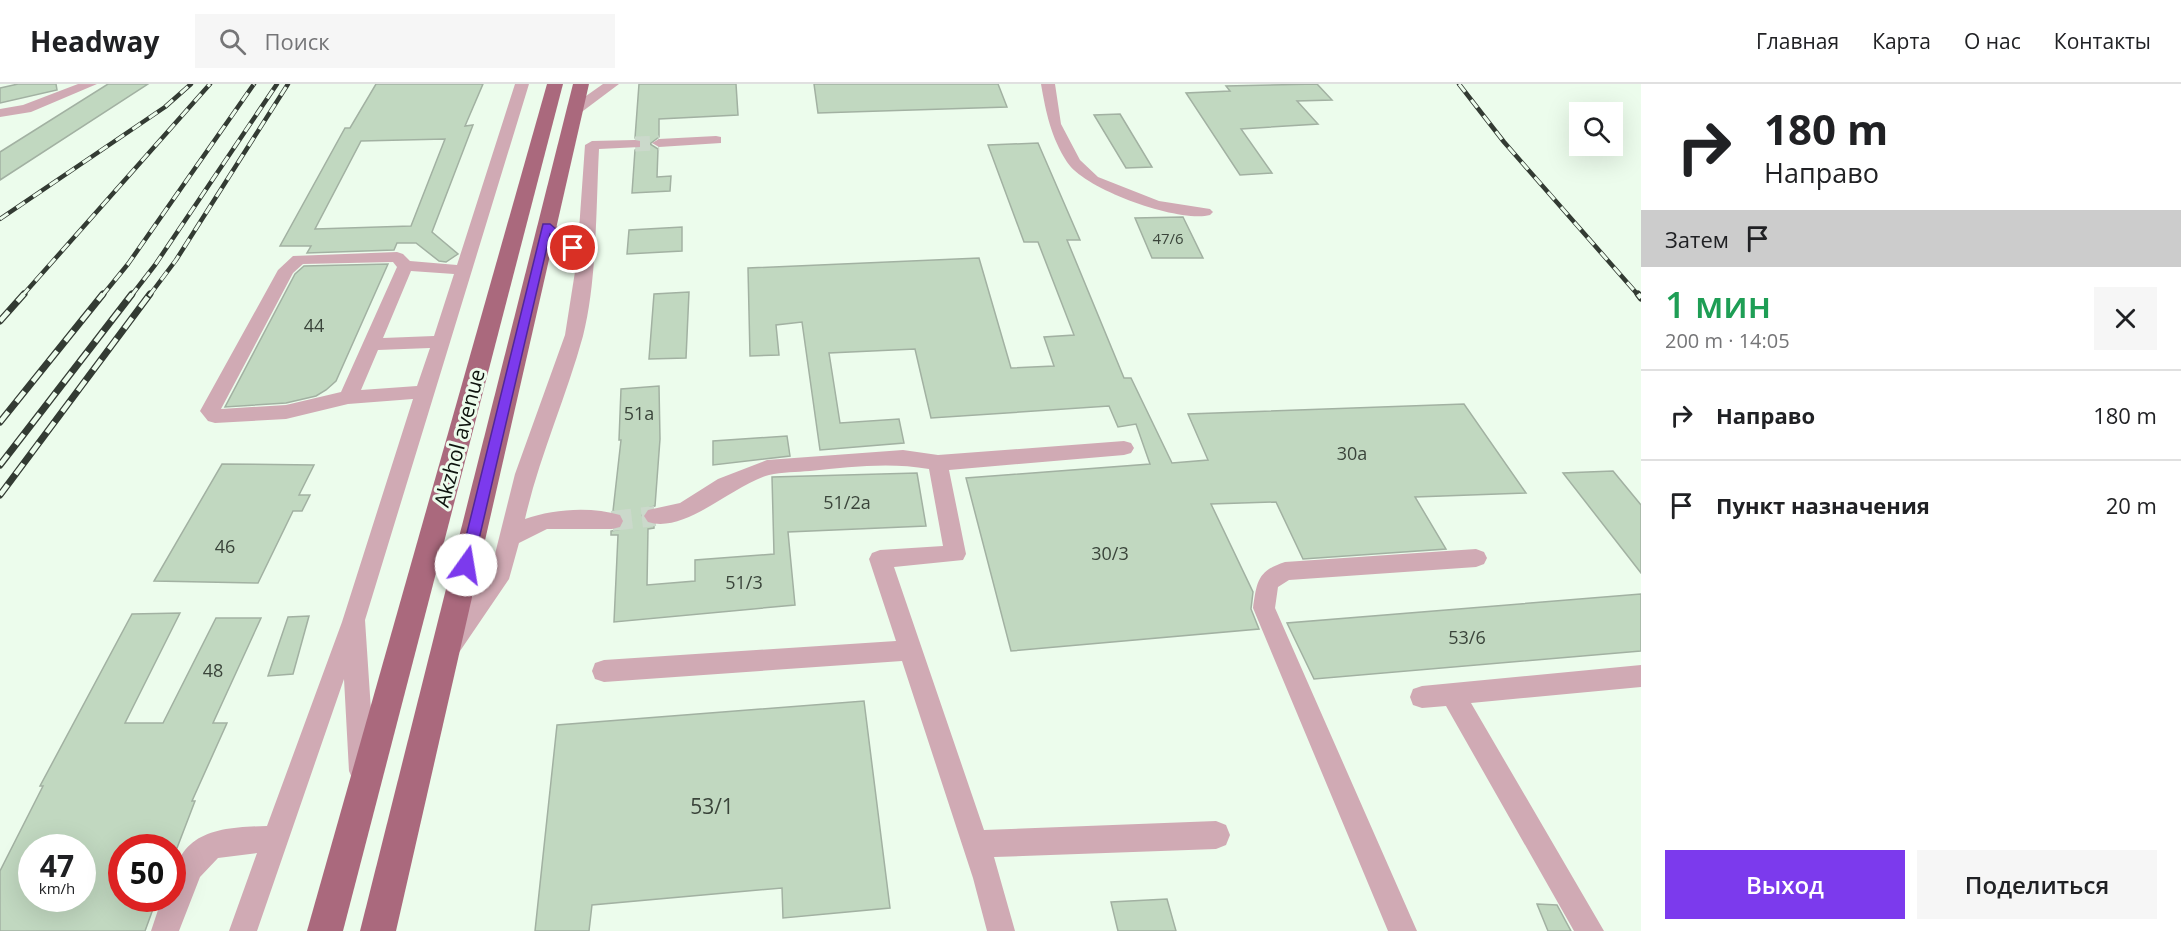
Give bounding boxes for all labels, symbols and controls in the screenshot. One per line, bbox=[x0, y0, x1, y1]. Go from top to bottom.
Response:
search box bbox=[195, 14, 615, 68]
text: Headway bbox=[30, 22, 159, 60]
icon: search bbox=[216, 25, 249, 58]
text: Поиск bbox=[264, 26, 330, 56]
text: Главная bbox=[1756, 27, 1839, 55]
text: Карта bbox=[1872, 27, 1931, 55]
text: О нас bbox=[1964, 27, 2021, 55]
text: Контакты bbox=[2054, 27, 2151, 55]
text: 180 m bbox=[1764, 100, 1888, 157]
map controls bbox=[1569, 102, 1623, 156]
button: search bbox=[1569, 102, 1623, 156]
icon: right bbox=[1665, 108, 1743, 186]
text: Направо bbox=[1764, 154, 1879, 191]
pin bbox=[547, 222, 598, 273]
icon: arrive bbox=[1741, 222, 1774, 255]
text: Затем bbox=[1665, 224, 1729, 254]
house number: 47/6 bbox=[1152, 228, 1184, 248]
icon: arrive bbox=[556, 231, 589, 264]
text: 1 мин bbox=[1665, 280, 1771, 329]
button: close bbox=[2094, 287, 2157, 350]
house number: 44 bbox=[304, 313, 324, 337]
text: 200 m · 14:05 bbox=[1665, 327, 1790, 354]
street label: Akzhol avenue bbox=[427, 366, 491, 510]
icon: right bbox=[1665, 399, 1698, 432]
text: Направо bbox=[1716, 400, 1815, 430]
text: 180 m bbox=[2093, 400, 2157, 430]
house number: 51а bbox=[624, 401, 654, 425]
house number: 30а bbox=[1337, 441, 1367, 465]
icon: arrive bbox=[1665, 489, 1698, 522]
house number: 51/2а bbox=[823, 490, 871, 514]
text: Пункт назначения bbox=[1716, 490, 1930, 520]
text: 20 m bbox=[2106, 490, 2157, 520]
position arrow bbox=[434, 533, 498, 597]
house number: 46 bbox=[215, 534, 235, 558]
house number: 30/3 bbox=[1091, 541, 1129, 565]
house number: 51/3 bbox=[725, 570, 763, 594]
house number: 53/6 bbox=[1448, 625, 1486, 649]
house number: 48 bbox=[203, 658, 223, 682]
house number: 53/1 bbox=[690, 792, 734, 820]
speed limit sign: 50 bbox=[108, 834, 186, 912]
text: 47 bbox=[40, 845, 74, 886]
button: Выход bbox=[1665, 850, 1905, 919]
button: Поделиться bbox=[1917, 850, 2157, 919]
text: km/h bbox=[39, 878, 75, 898]

